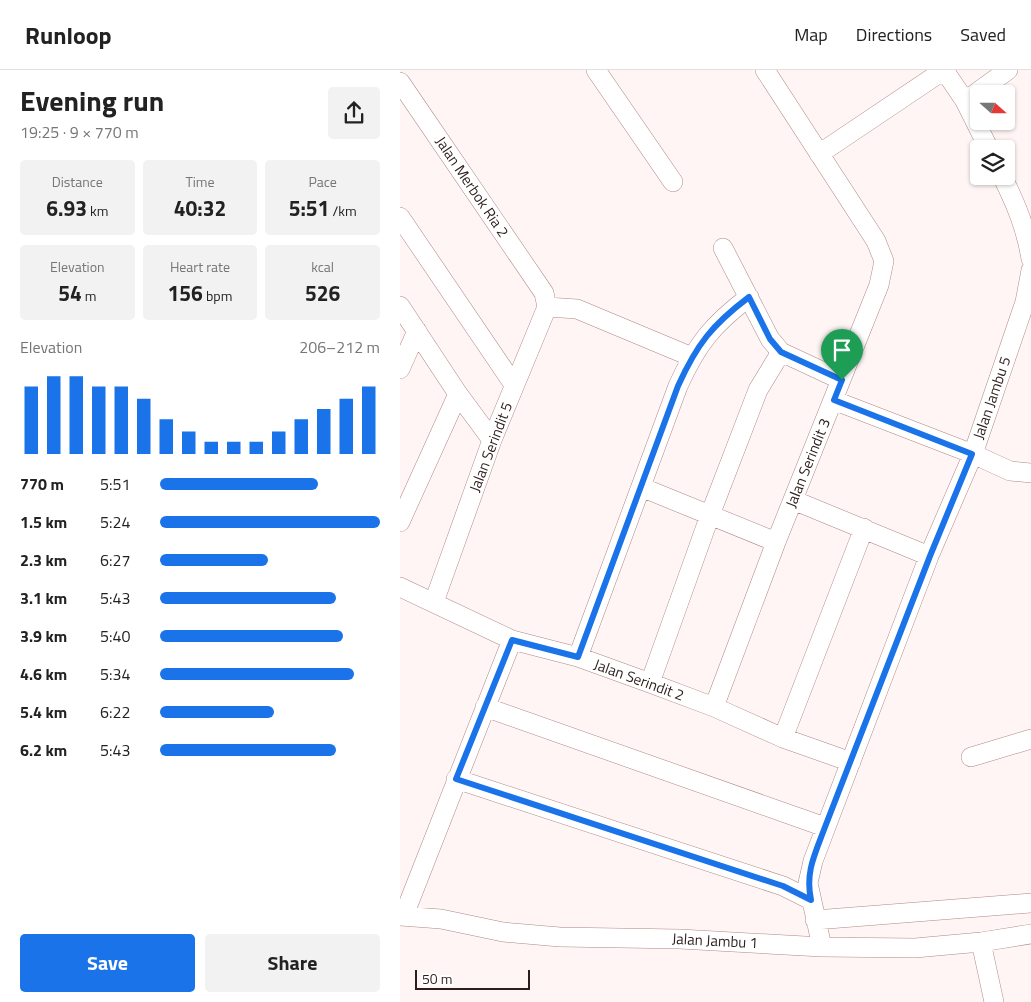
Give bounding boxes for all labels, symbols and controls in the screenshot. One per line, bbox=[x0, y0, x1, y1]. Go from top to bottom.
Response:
text: Runloop bbox=[25, 17, 112, 53]
text: Map bbox=[794, 21, 828, 48]
text: Directions bbox=[856, 21, 932, 48]
text: Saved bbox=[960, 21, 1006, 48]
text: Evening run bbox=[20, 79, 164, 122]
north arrow bbox=[970, 85, 1015, 130]
map controls bbox=[970, 85, 1015, 185]
button: share bbox=[328, 87, 380, 139]
text: 19:25 · 9 × 770 m bbox=[20, 120, 139, 144]
street label: Jalan Merbok Ria 2 bbox=[430, 132, 515, 242]
button: layers bbox=[970, 140, 1015, 185]
text: Distance bbox=[52, 171, 103, 192]
text: Time bbox=[185, 171, 215, 192]
text: Pace bbox=[308, 171, 337, 192]
text: 6.93 bbox=[46, 192, 87, 224]
text: 40:32 bbox=[174, 192, 226, 224]
text: 5:51 bbox=[289, 192, 329, 224]
text: km bbox=[87, 200, 108, 221]
text: /km bbox=[329, 200, 357, 221]
text: Elevation bbox=[50, 256, 105, 277]
text: Heart rate bbox=[170, 256, 230, 277]
text: kcal bbox=[311, 256, 334, 277]
text: 54 bbox=[58, 277, 82, 309]
text: 156 bbox=[168, 277, 203, 309]
text: 526 bbox=[305, 277, 340, 309]
text: m bbox=[82, 285, 96, 306]
text: bpm bbox=[203, 285, 232, 306]
pin bbox=[821, 329, 863, 380]
text: Elevation bbox=[20, 335, 82, 359]
text: 206–212 m bbox=[299, 335, 380, 359]
icon: arrive bbox=[828, 336, 856, 364]
street label: Jalan Jambu 5 bbox=[967, 353, 1016, 442]
street label: Jalan Serindit 5 bbox=[463, 399, 518, 495]
street label: Jalan Serindit 3 bbox=[779, 415, 836, 511]
text: 770 m bbox=[20, 472, 64, 496]
text: 5:51 bbox=[100, 472, 130, 496]
text: 1.5 km bbox=[20, 510, 67, 534]
text: 5:24 bbox=[100, 510, 130, 534]
text: 2.3 km bbox=[20, 548, 67, 572]
text: 6:27 bbox=[100, 548, 130, 572]
text: 3.1 km bbox=[20, 586, 67, 610]
text: 5:43 bbox=[100, 586, 130, 610]
text: 3.9 km bbox=[20, 624, 67, 648]
text: 5:40 bbox=[100, 624, 130, 648]
street label: Jalan Serindit 2 bbox=[591, 653, 688, 707]
text: 4.6 km bbox=[20, 662, 67, 686]
text: 5:34 bbox=[100, 662, 130, 686]
text: 5.4 km bbox=[20, 700, 67, 724]
text: 6:22 bbox=[100, 700, 130, 724]
text: 6.2 km bbox=[20, 738, 67, 762]
text: 5:43 bbox=[100, 738, 130, 762]
street label: Jalan Jambu 1 bbox=[671, 927, 759, 954]
button: Save bbox=[20, 934, 195, 992]
button: Share bbox=[205, 934, 380, 992]
scale bar bbox=[415, 967, 530, 990]
text: 50 m bbox=[422, 968, 452, 989]

